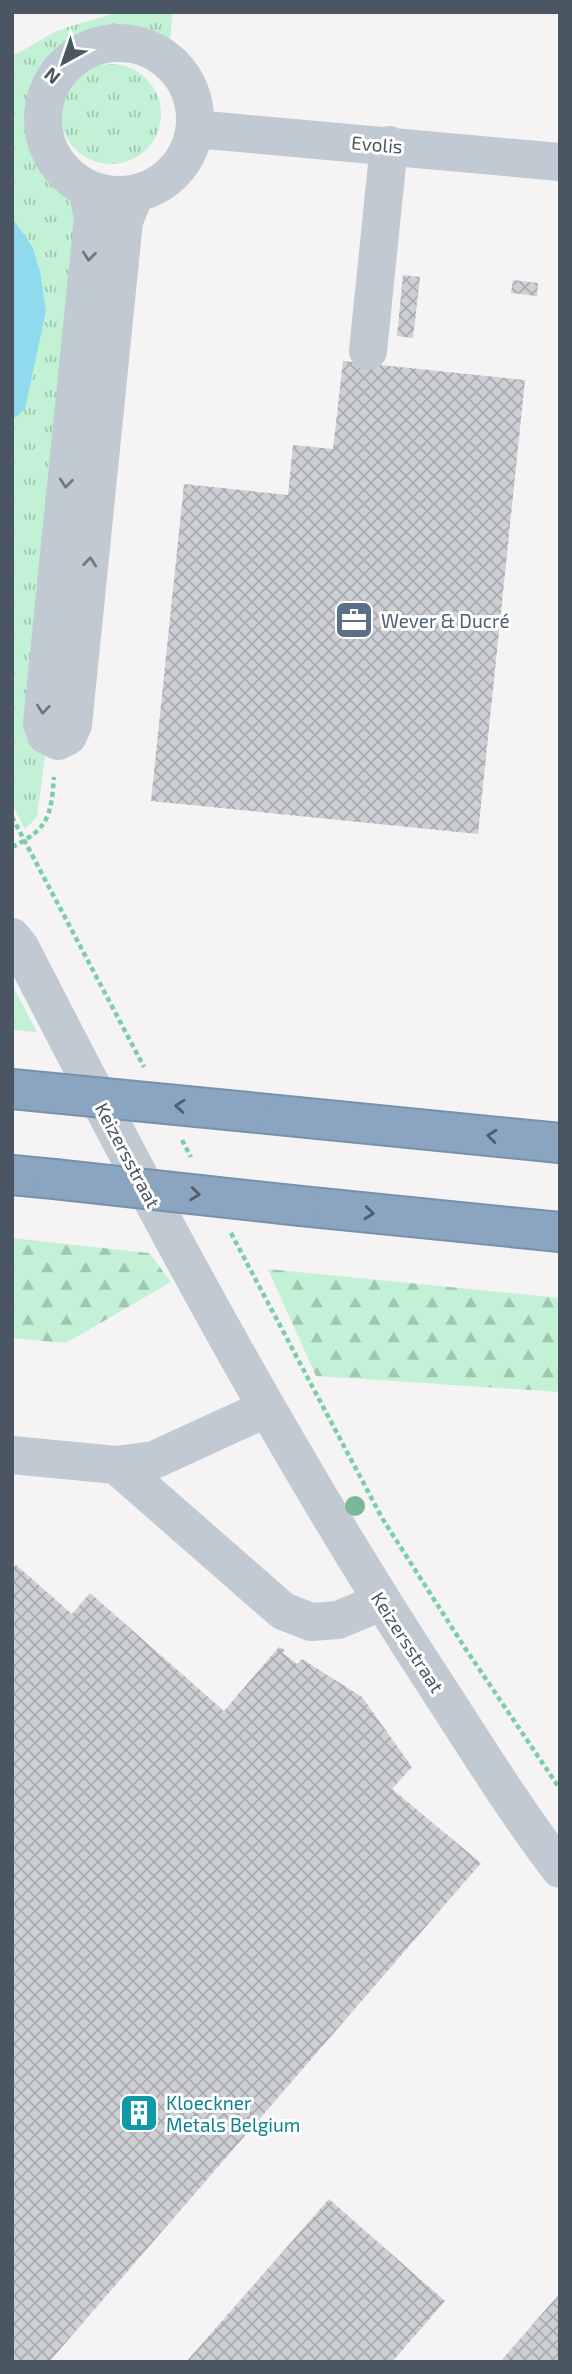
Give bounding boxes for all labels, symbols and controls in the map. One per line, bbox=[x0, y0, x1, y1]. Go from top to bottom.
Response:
north arrow bbox=[28, 28, 98, 98]
text: N bbox=[39, 63, 64, 90]
street label: Evolis bbox=[350, 130, 404, 158]
one-way arrow bbox=[82, 251, 97, 262]
one-way arrow bbox=[59, 477, 74, 488]
one-way arrow bbox=[82, 556, 97, 568]
office icon: Wever & Ducré bbox=[333, 599, 375, 641]
place label: Wever & Ducré bbox=[381, 609, 510, 632]
one-way arrow bbox=[36, 704, 51, 715]
one-way arrow bbox=[174, 1098, 186, 1113]
street label: Keizersstraat bbox=[91, 1099, 165, 1211]
one-way arrow bbox=[486, 1129, 497, 1144]
one-way arrow bbox=[189, 1187, 201, 1202]
one-way arrow bbox=[364, 1205, 375, 1220]
street label: Keizersstraat bbox=[367, 1587, 449, 1697]
place label: Kloeckner Metals Belgium bbox=[166, 2091, 300, 2136]
building icon: Kloeckner Metals Belgium bbox=[118, 2092, 160, 2134]

